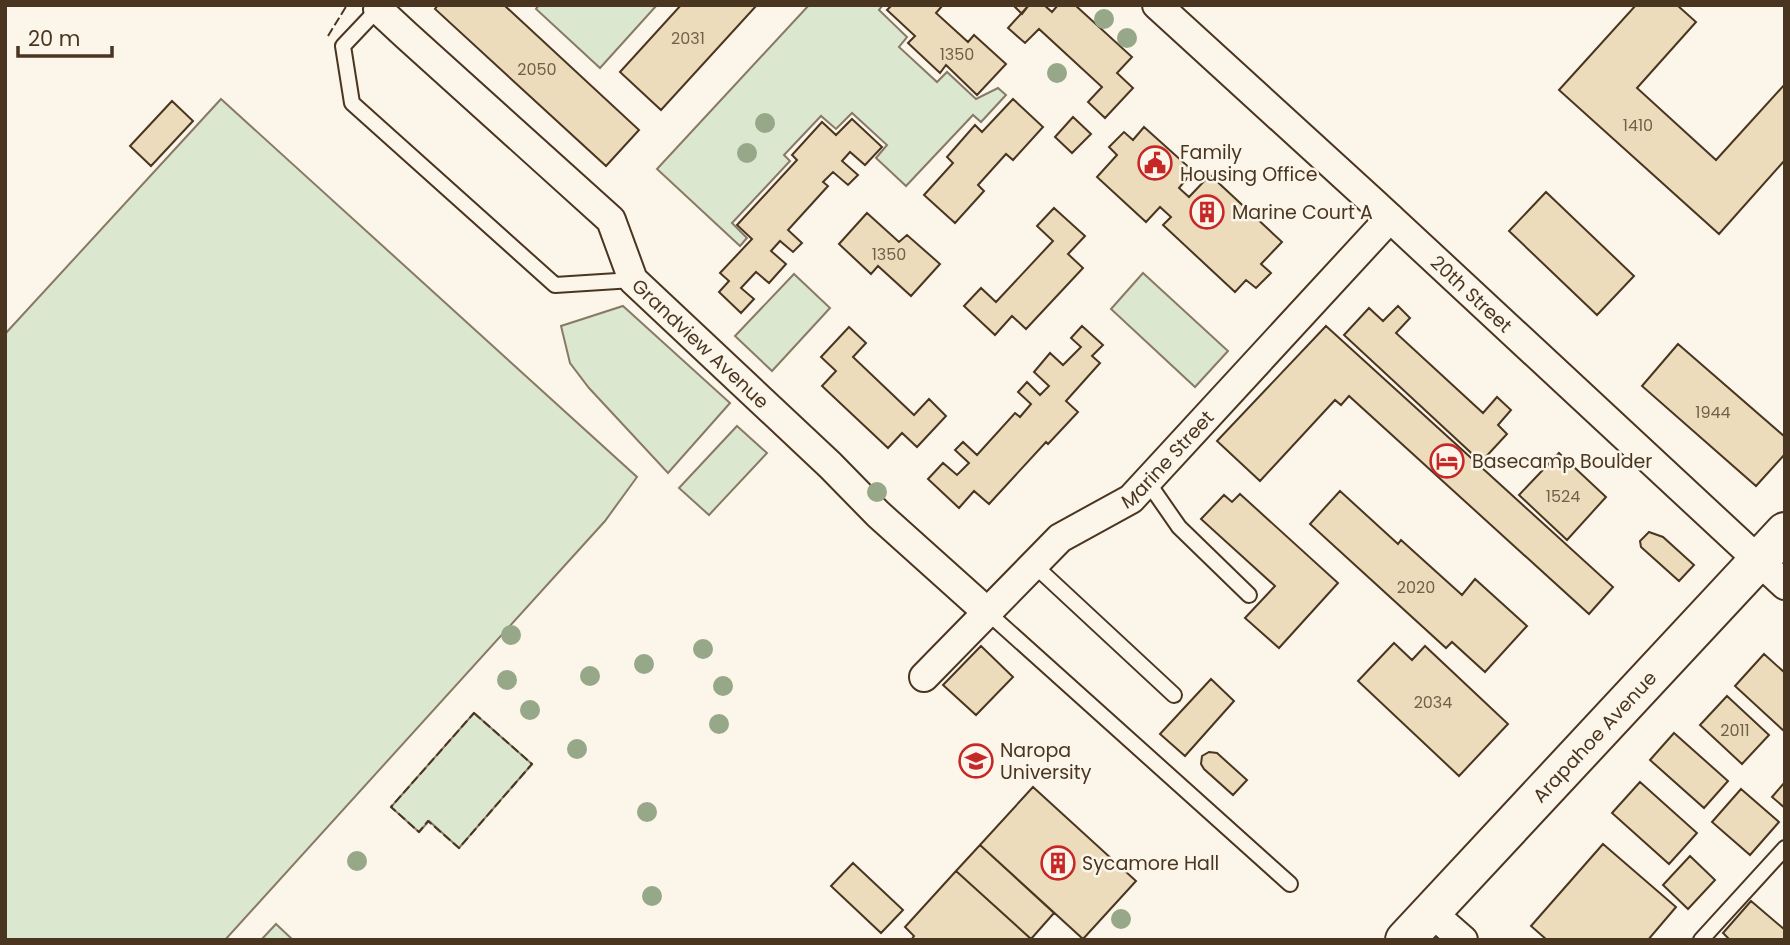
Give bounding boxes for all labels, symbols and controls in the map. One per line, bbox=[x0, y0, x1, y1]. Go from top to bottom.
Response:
scale bar bbox=[18, 14, 112, 58]
text: 20 m bbox=[28, 24, 81, 53]
house number: 2031 bbox=[671, 27, 705, 50]
house number: 1350 bbox=[940, 43, 974, 66]
house number: 2050 bbox=[517, 58, 557, 81]
house number: 1410 bbox=[1623, 114, 1653, 137]
place label: Family Housing Office bbox=[1180, 139, 1318, 188]
public building icon: Family Housing Office bbox=[1136, 144, 1174, 182]
building icon: Marine Court A bbox=[1188, 193, 1226, 231]
place label: Marine Court A bbox=[1232, 199, 1373, 226]
house number: 1350 bbox=[872, 243, 906, 266]
street label: 20th Street bbox=[1424, 249, 1518, 339]
street label: Grandview Avenue bbox=[626, 273, 775, 415]
house number: 1944 bbox=[1695, 401, 1731, 424]
street label: Marine Street bbox=[1117, 405, 1220, 516]
hotel icon: Basecamp Boulder bbox=[1428, 442, 1466, 480]
place label: Basecamp Boulder bbox=[1472, 448, 1652, 475]
house number: 1524 bbox=[1546, 485, 1580, 508]
house number: 2020 bbox=[1397, 576, 1435, 599]
street label: Arapahoe Avenue bbox=[1527, 665, 1663, 809]
house number: 2034 bbox=[1414, 691, 1452, 714]
house number: 2011 bbox=[1720, 719, 1750, 742]
place label: Naropa University bbox=[1000, 737, 1092, 786]
school or university icon: Naropa University bbox=[957, 742, 995, 780]
building icon: Sycamore Hall bbox=[1039, 844, 1077, 882]
place label: Sycamore Hall bbox=[1082, 850, 1219, 877]

